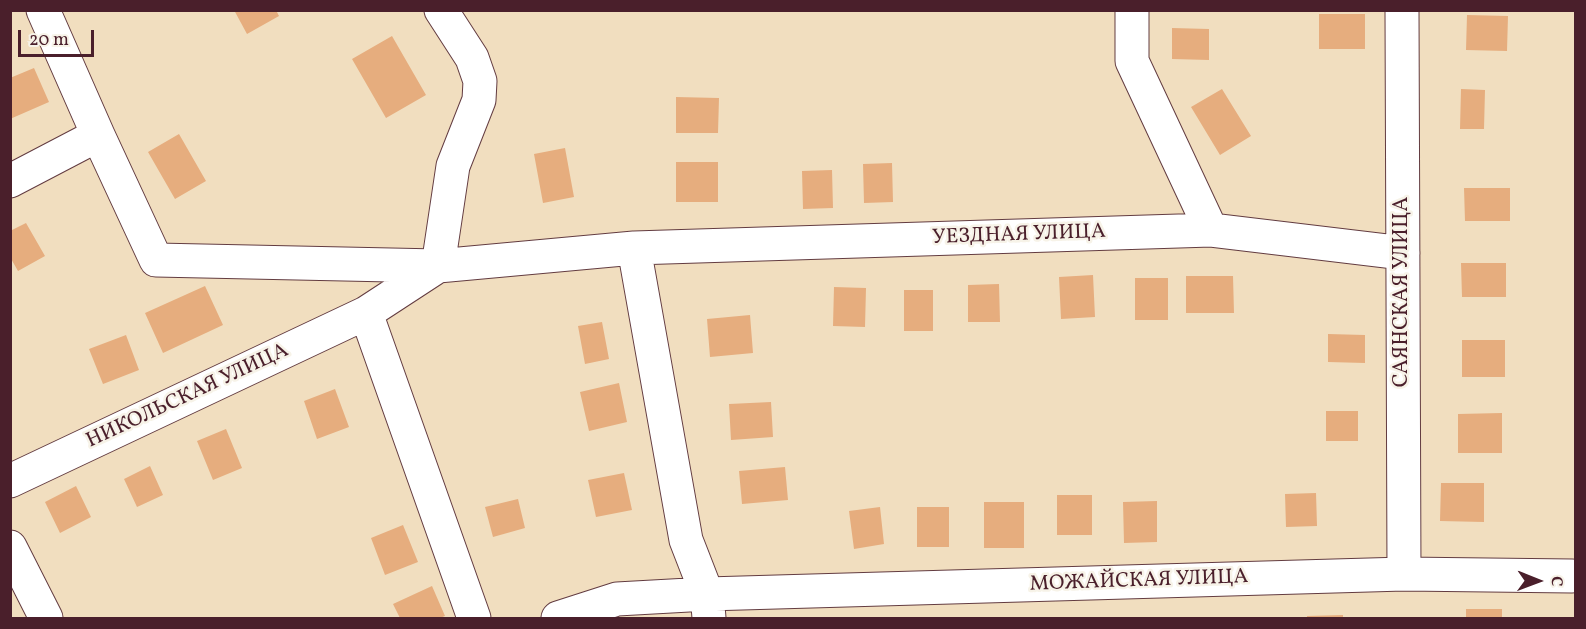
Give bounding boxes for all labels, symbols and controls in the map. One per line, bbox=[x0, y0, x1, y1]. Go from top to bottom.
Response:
scale bar bbox=[21, 18, 98, 56]
text: 20 m bbox=[29, 28, 69, 53]
street label: САЯНСКАЯ УЛИЦА bbox=[1390, 197, 1416, 387]
street label: УЕЗДНАЯ УЛИЦА bbox=[932, 220, 1106, 252]
street label: НИКОЛЬСКАЯ УЛИЦА bbox=[83, 339, 293, 455]
north arrow bbox=[1508, 551, 1568, 611]
street label: МОЖАЙСКАЯ УЛИЦА bbox=[1029, 566, 1249, 598]
text: С bbox=[1545, 576, 1567, 587]

